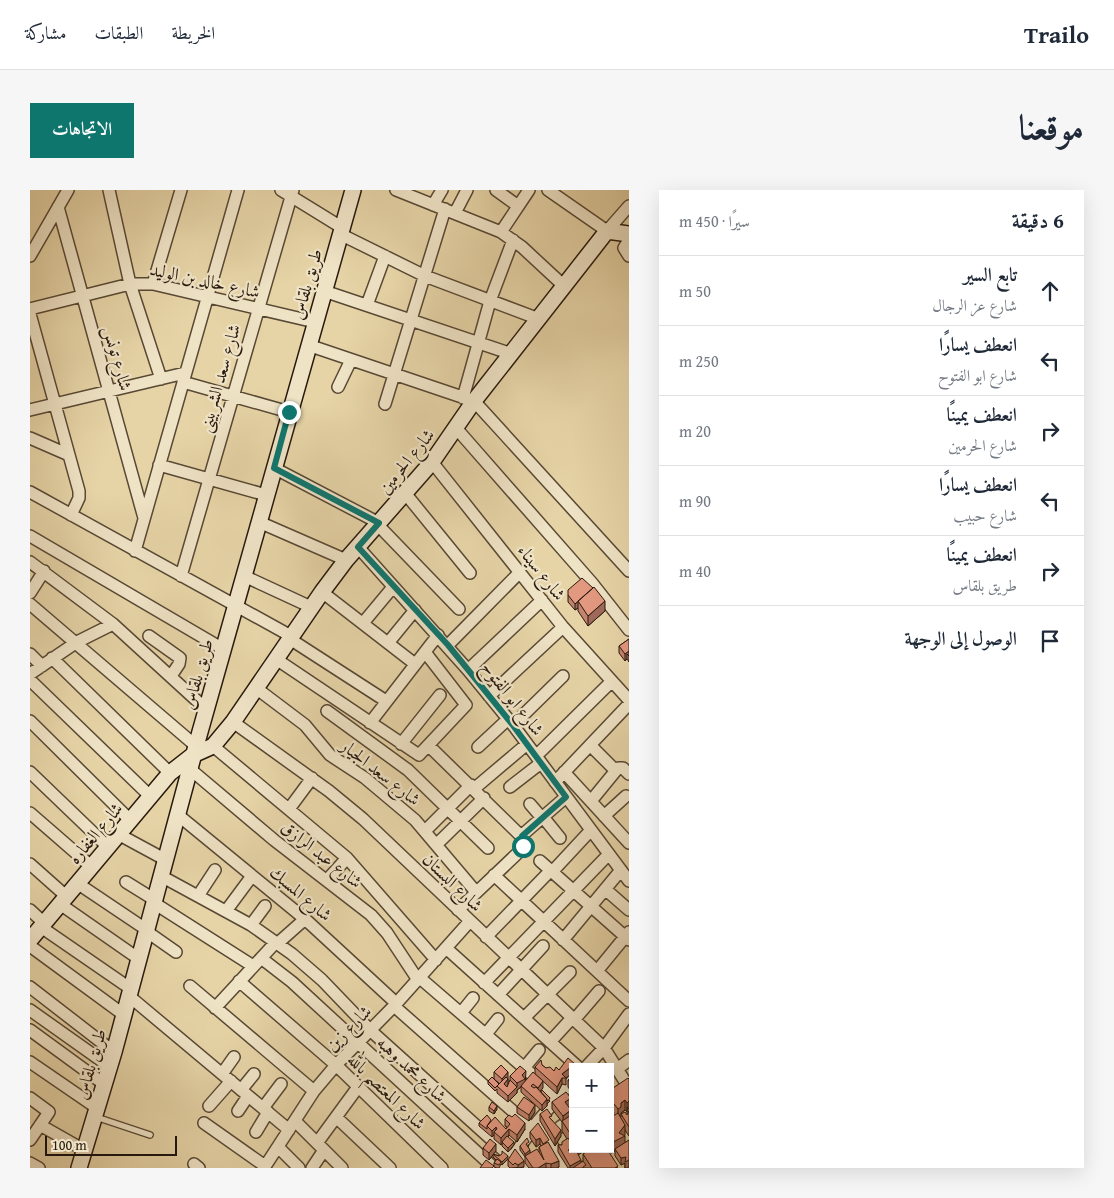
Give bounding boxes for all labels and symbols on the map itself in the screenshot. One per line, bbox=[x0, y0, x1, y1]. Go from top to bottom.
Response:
street label: طريق بلقاس bbox=[283, 245, 329, 323]
street label: شارع خالد بن الوليد bbox=[147, 255, 263, 307]
street label: شارع سعد الشربينى bbox=[191, 321, 249, 436]
street label: شارع تونس bbox=[94, 323, 140, 394]
route end bbox=[278, 401, 301, 424]
street label: شارع الحرمين bbox=[371, 422, 442, 501]
street label: شارع سيناء bbox=[510, 538, 573, 607]
street label: طريق بلقاس bbox=[174, 635, 220, 713]
street label: شارع ابو الفتوح bbox=[473, 655, 551, 743]
street label: شارع سعد الجيار bbox=[332, 731, 427, 814]
street label: شارع الغفاره bbox=[61, 796, 131, 871]
street label: شارع عبد الرازق bbox=[274, 813, 369, 896]
route start bbox=[512, 835, 535, 858]
street label: شارع البستان bbox=[415, 846, 490, 919]
street label: شارع المسبك bbox=[262, 859, 338, 929]
street label: شارع زين bbox=[318, 998, 379, 1059]
street label: طريق بلقاس bbox=[67, 1025, 113, 1103]
street label: شارع محمد وهبه bbox=[369, 1029, 453, 1110]
street label: شارع المعتصم بالله bbox=[338, 1046, 433, 1139]
scale bar bbox=[45, 1133, 178, 1156]

